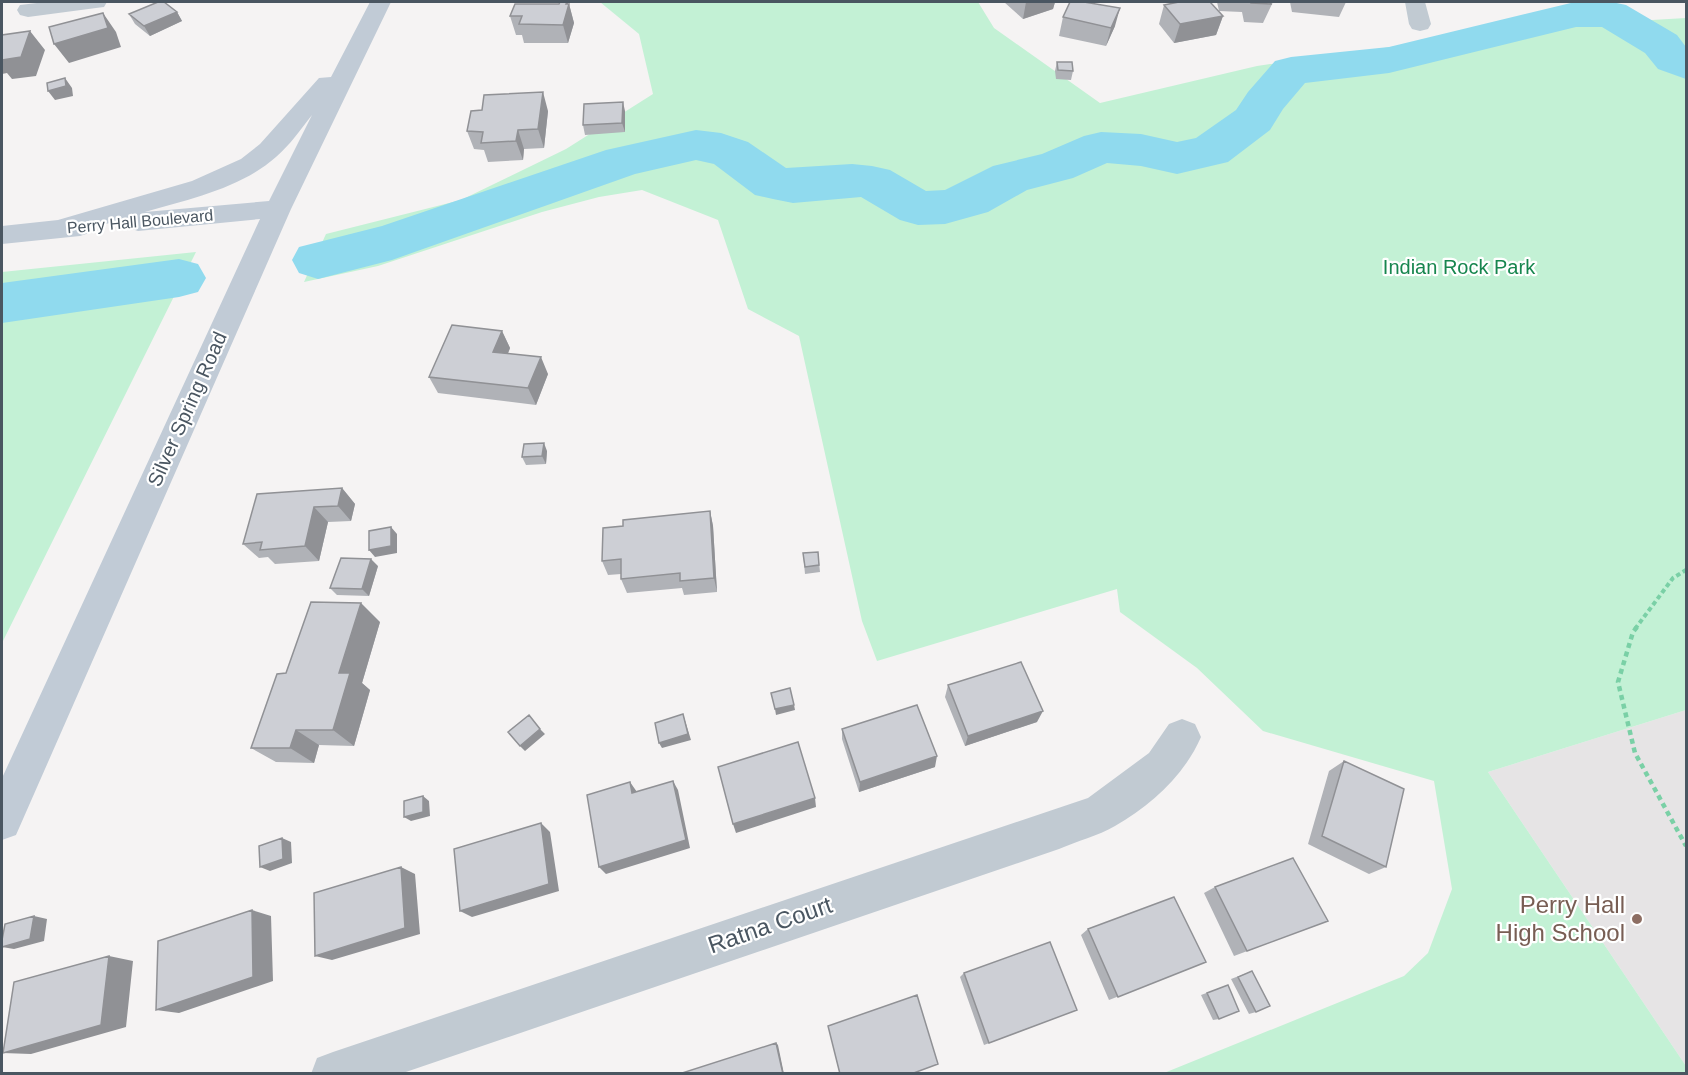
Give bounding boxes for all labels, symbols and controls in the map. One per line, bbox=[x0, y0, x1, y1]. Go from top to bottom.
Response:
street label: Perry Hall Boulevard bbox=[66, 207, 214, 236]
park label: Indian Rock Park bbox=[1383, 256, 1536, 278]
street label: Silver Spring Road bbox=[143, 328, 231, 490]
street label: Ratna Court bbox=[704, 891, 836, 958]
place label: Perry Hall High School bbox=[1496, 891, 1625, 946]
marker: Perry Hall High School bbox=[1630, 912, 1644, 926]

